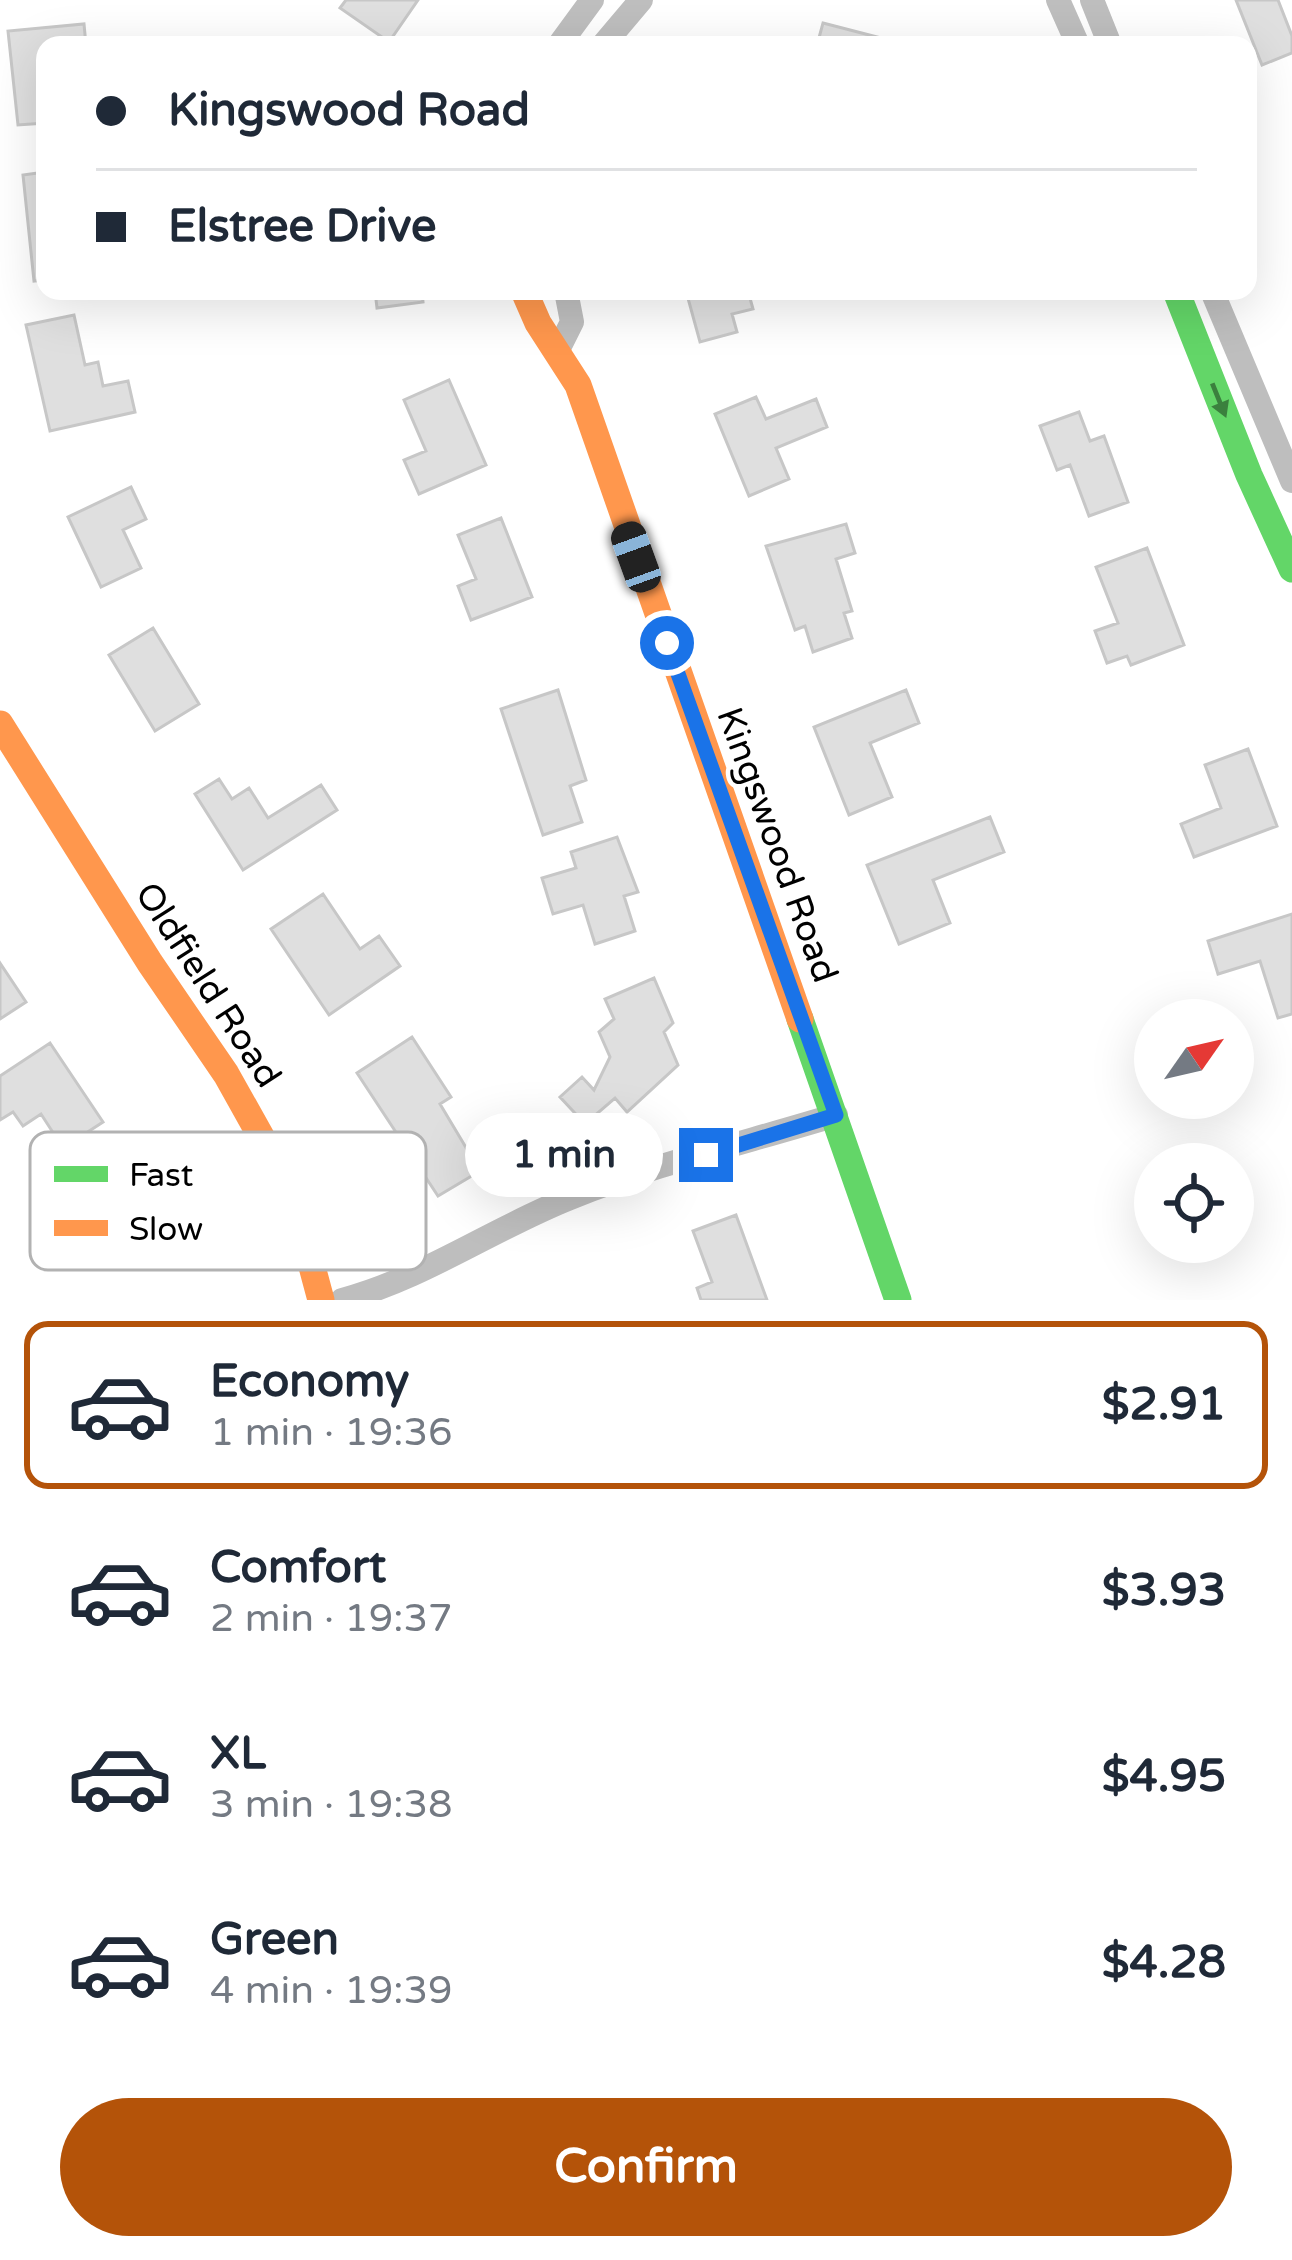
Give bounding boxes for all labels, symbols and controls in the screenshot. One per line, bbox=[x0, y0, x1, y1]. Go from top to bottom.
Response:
text: Kingswood Road bbox=[168, 84, 530, 138]
text: Elstree Drive bbox=[168, 200, 437, 254]
one-way arrow bbox=[1210, 382, 1229, 418]
car bbox=[607, 517, 665, 597]
route start bbox=[640, 616, 694, 670]
street label: Kingswood Road bbox=[707, 702, 847, 988]
street label: Oldfield Road bbox=[126, 875, 290, 1095]
north arrow bbox=[1134, 999, 1254, 1119]
map controls bbox=[1134, 999, 1254, 1263]
callout: 1 min bbox=[466, 1113, 664, 1197]
route end bbox=[679, 1128, 733, 1182]
text: 1 min bbox=[512, 1131, 616, 1178]
legend bbox=[30, 1132, 426, 1270]
button: locate bbox=[1134, 1143, 1254, 1263]
text: Fast bbox=[129, 1156, 193, 1195]
text: Slow bbox=[129, 1210, 203, 1249]
icon: car bbox=[66, 1351, 174, 1459]
text: Economy bbox=[210, 1355, 409, 1409]
text: $2.91 bbox=[1102, 1378, 1226, 1432]
text: 1 min · 19:36 bbox=[210, 1409, 452, 1456]
icon: car bbox=[66, 1537, 174, 1645]
text: Comfort bbox=[210, 1541, 386, 1595]
text: $3.93 bbox=[1102, 1564, 1226, 1618]
text: 2 min · 19:37 bbox=[210, 1595, 452, 1642]
icon: car bbox=[66, 1723, 174, 1831]
text: XL bbox=[210, 1727, 266, 1781]
text: $4.95 bbox=[1102, 1750, 1226, 1804]
text: 3 min · 19:38 bbox=[210, 1781, 452, 1828]
icon: car bbox=[66, 1909, 174, 2017]
text: Green bbox=[210, 1913, 339, 1967]
text: $4.28 bbox=[1102, 1936, 1226, 1990]
text: 4 min · 19:39 bbox=[210, 1967, 452, 2014]
button: Confirm bbox=[60, 2098, 1232, 2236]

